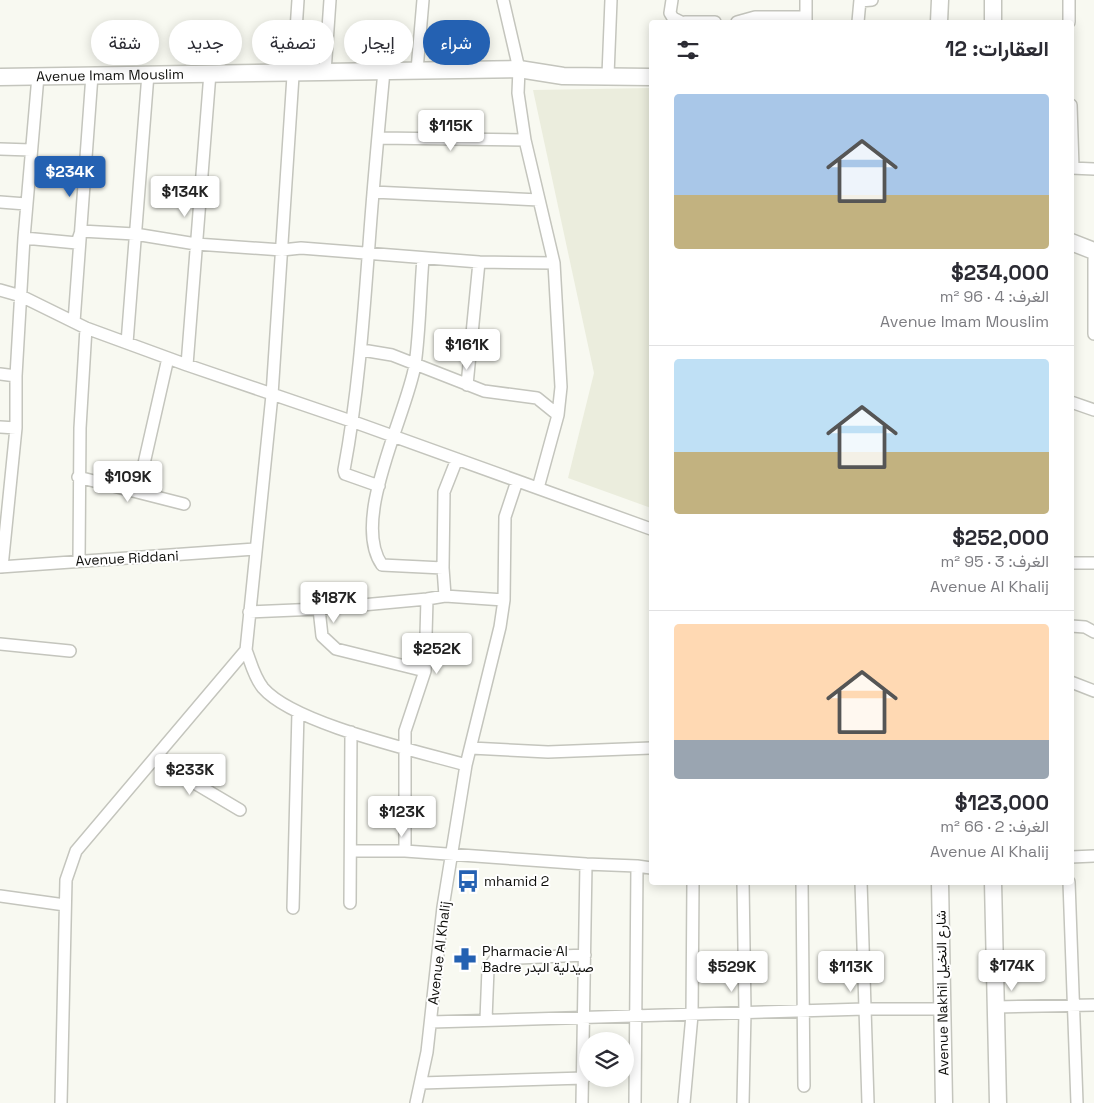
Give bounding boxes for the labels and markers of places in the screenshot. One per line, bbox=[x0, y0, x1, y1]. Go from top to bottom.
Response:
pin: $115K bbox=[416, 110, 486, 152]
pin: $234K bbox=[35, 156, 105, 198]
pin: $134K bbox=[150, 176, 220, 218]
pin: $161K bbox=[432, 328, 502, 371]
pin: $109K bbox=[93, 460, 163, 503]
pin: $187K bbox=[299, 582, 369, 624]
pin: $252K bbox=[402, 632, 472, 675]
pin: $233K bbox=[155, 754, 225, 796]
pin: $123K bbox=[367, 796, 437, 838]
bus stop icon: mhamid 2 bbox=[455, 868, 481, 894]
place label: mhamid 2 bbox=[484, 872, 549, 890]
place label: Pharmacie Al Badre صيدلية البدر bbox=[482, 942, 594, 976]
pharmacy icon: Pharmacie Al Badre صيدلية البدر bbox=[452, 946, 478, 972]
pin: $529K bbox=[697, 950, 767, 993]
pin: $113K bbox=[816, 950, 886, 993]
pin: $174K bbox=[977, 950, 1047, 992]

